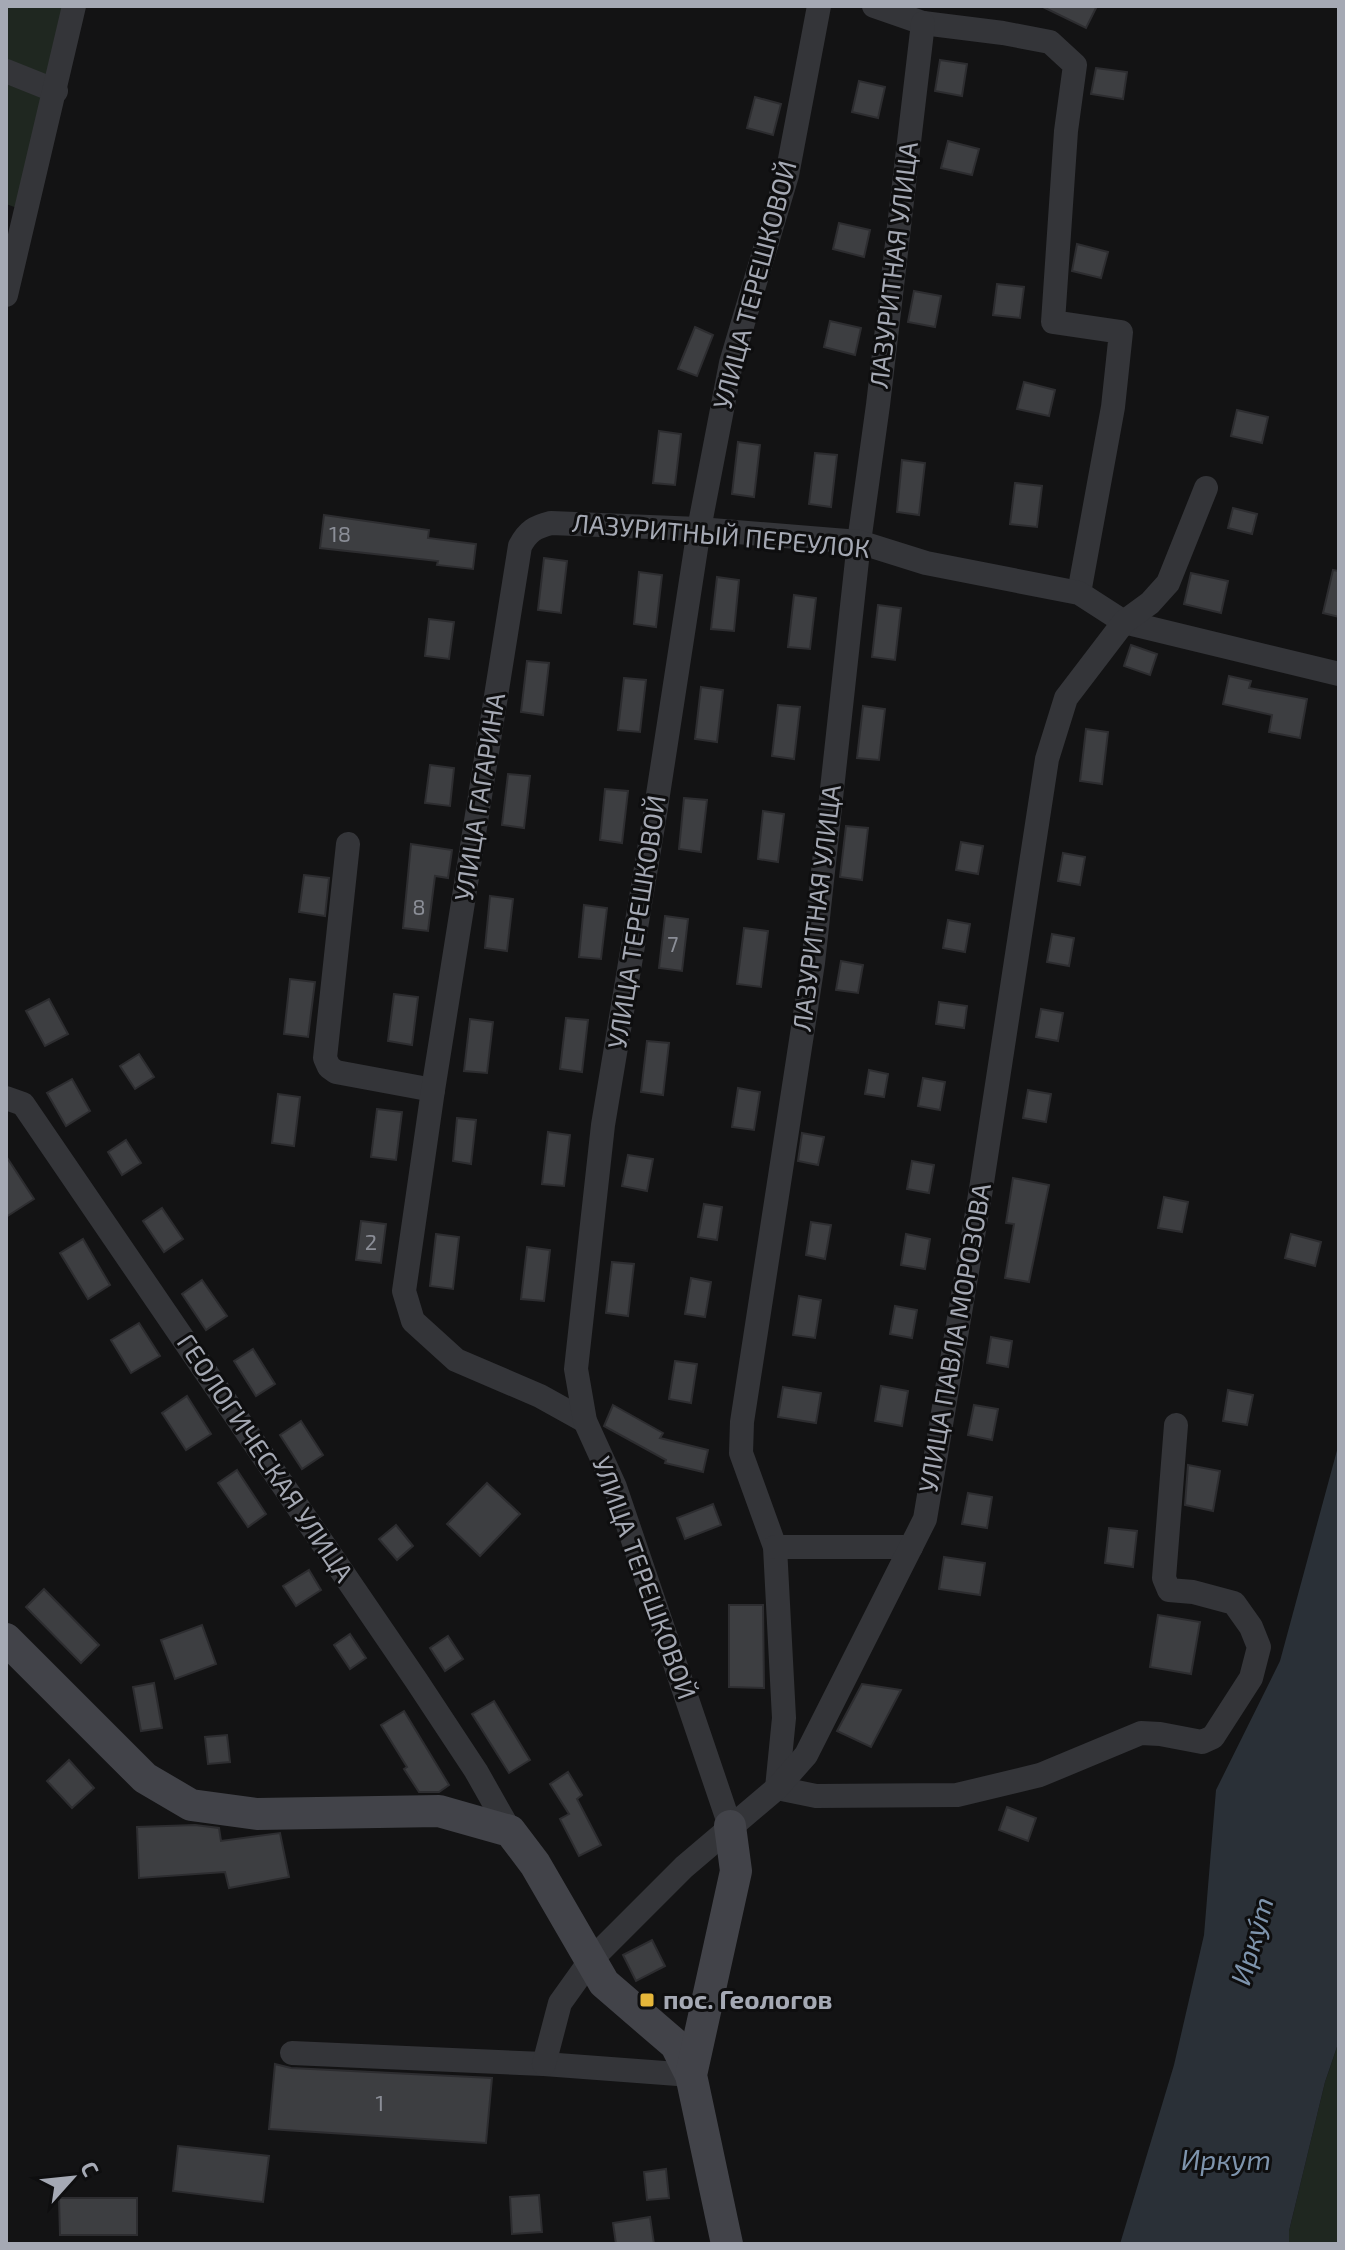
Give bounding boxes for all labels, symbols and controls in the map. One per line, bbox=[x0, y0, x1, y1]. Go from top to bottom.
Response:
street label: ЛАЗУРИТНАЯ УЛИЦА bbox=[862, 140, 923, 390]
street label: УЛИЦА ТЕРЕШКОВОЙ bbox=[705, 157, 802, 412]
street label: ЛАЗУРИТНЫЙ ПЕРЕУЛОК bbox=[571, 506, 871, 563]
house number: 18 bbox=[329, 520, 351, 546]
street label: УЛИЦА ГАГАРИНА bbox=[447, 691, 510, 903]
street label: ЛАЗУРИТНАЯ УЛИЦА bbox=[785, 783, 846, 1033]
street label: УЛИЦА ТЕРЕШКОВОЙ bbox=[600, 793, 671, 1051]
house number: 8 bbox=[412, 893, 426, 919]
house number: 7 bbox=[667, 930, 679, 956]
street label: УЛИЦА ПАВЛА МОРОЗОВА bbox=[911, 1181, 996, 1495]
house number: 2 bbox=[365, 1228, 377, 1254]
street label: ГЕОЛОГИЧЕСКАЯ УЛИЦА bbox=[172, 1327, 361, 1587]
street label: УЛИЦА ТЕРЕШКОВОЙ bbox=[587, 1452, 704, 1703]
water label: Ирку́т bbox=[1222, 1893, 1280, 1989]
place label: пос. Геологов bbox=[663, 1983, 832, 2014]
marker: пос. Геологов bbox=[638, 1991, 656, 2009]
house number: 1 bbox=[376, 2089, 384, 2115]
north arrow bbox=[32, 2138, 112, 2218]
water label: Иркут bbox=[1181, 2142, 1271, 2176]
text: С bbox=[76, 2157, 105, 2180]

